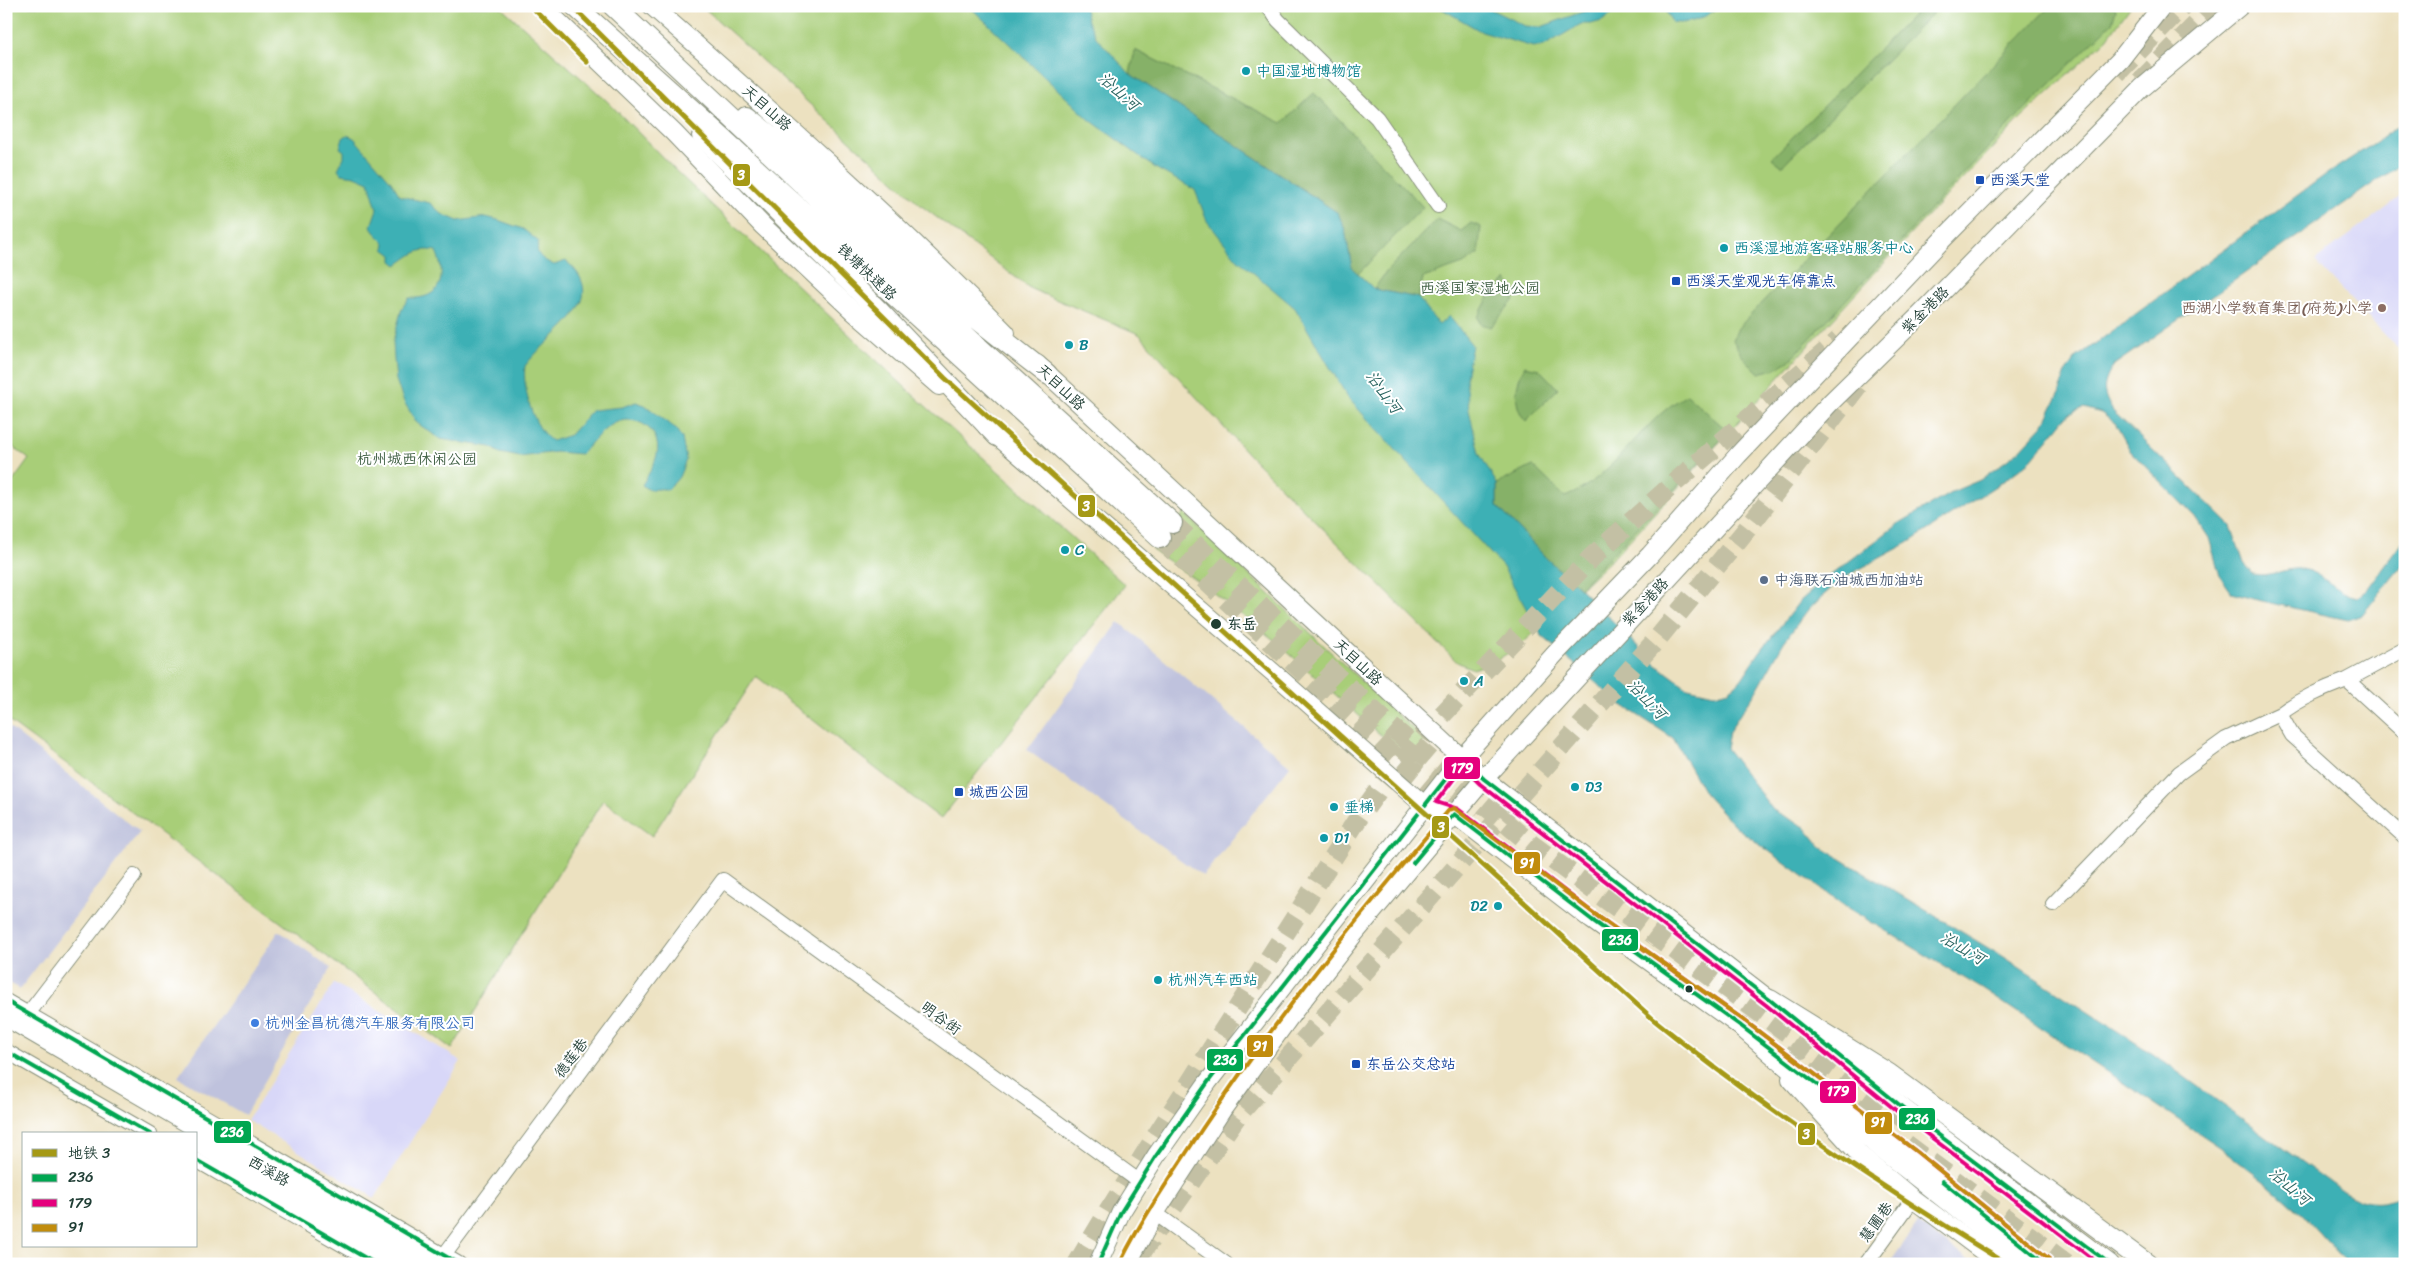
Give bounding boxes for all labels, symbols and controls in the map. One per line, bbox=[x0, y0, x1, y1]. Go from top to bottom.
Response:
place label: 中国湿地博物馆 bbox=[1256, 58, 1361, 84]
water label: 沿山河 bbox=[1091, 64, 1149, 120]
marker: 中国湿地博物馆 bbox=[1240, 65, 1252, 77]
street label: 天目山路 bbox=[736, 78, 798, 138]
line badge: 3 bbox=[732, 163, 751, 187]
text: 3 bbox=[736, 163, 745, 188]
place label: 西溪天堂 bbox=[1990, 167, 2050, 193]
marker: 西溪天堂 bbox=[1974, 174, 1986, 186]
place label: 西溪湿地游客驿站服务中心 bbox=[1734, 235, 1914, 261]
street label: 钱塘快速路 bbox=[831, 237, 903, 307]
marker: 西溪湿地游客驿站服务中心 bbox=[1718, 242, 1730, 254]
place label: 西溪天堂观光车停靠点 bbox=[1686, 268, 1836, 294]
park label: 西溪国家湿地公园 bbox=[1420, 275, 1540, 301]
marker: 西溪天堂观光车停靠点 bbox=[1670, 275, 1682, 287]
street label: 紫金港路 bbox=[1895, 280, 1955, 340]
place label: 西湖小学教育集团(府苑)小学 bbox=[2181, 295, 2372, 321]
marker: 西湖小学教育集团(府苑)小学 bbox=[2376, 302, 2388, 314]
place label: B bbox=[1079, 332, 1089, 358]
marker: B bbox=[1063, 339, 1075, 351]
street label: 天目山路 bbox=[1030, 357, 1092, 417]
water label: 沿山河 bbox=[1358, 364, 1412, 422]
park label: 杭州城西休闲公园 bbox=[357, 446, 477, 472]
line badge: 3 bbox=[1077, 494, 1096, 518]
text: 3 bbox=[1081, 494, 1090, 519]
place label: C bbox=[1075, 537, 1085, 563]
marker: C bbox=[1059, 544, 1071, 556]
place label: 中海联石油城西加油站 bbox=[1774, 567, 1924, 593]
street label: 紫金港路 bbox=[1615, 571, 1675, 633]
marker: 中海联石油城西加油站 bbox=[1758, 574, 1770, 586]
place label: 东岳 bbox=[1227, 611, 1257, 637]
marker: 东岳 bbox=[1209, 617, 1223, 631]
street label: 天目山路 bbox=[1327, 632, 1389, 692]
place label: A bbox=[1473, 668, 1484, 694]
water label: 沿山河 bbox=[1620, 672, 1676, 729]
marker: A bbox=[1458, 675, 1470, 687]
line badge: 179 bbox=[1443, 756, 1481, 780]
text: 179 bbox=[1451, 756, 1474, 781]
place label: D3 bbox=[1585, 774, 1602, 800]
place label: 城西公园 bbox=[969, 779, 1029, 805]
marker: D3 bbox=[1569, 781, 1581, 793]
marker: 城西公园 bbox=[953, 786, 965, 798]
place label: 垂梯 bbox=[1344, 794, 1374, 820]
marker: 垂梯 bbox=[1328, 801, 1340, 813]
line badge: 3 bbox=[1431, 815, 1450, 839]
text: 3 bbox=[1436, 815, 1445, 840]
place label: D1 bbox=[1334, 825, 1349, 851]
marker: D1 bbox=[1318, 832, 1330, 844]
line badge: 91 bbox=[1513, 851, 1541, 875]
text: 91 bbox=[1520, 851, 1534, 876]
place label: D2 bbox=[1470, 893, 1488, 919]
marker: D2 bbox=[1492, 900, 1504, 912]
water label: 沿山河 bbox=[1935, 923, 1994, 974]
line badge: 236 bbox=[1601, 928, 1639, 952]
text: 236 bbox=[1607, 928, 1632, 953]
place label: 杭州汽车西站 bbox=[1168, 967, 1258, 993]
marker: 杭州汽车西站 bbox=[1152, 974, 1164, 986]
unlabelled marker bbox=[1684, 984, 1694, 994]
street label: 明谷街 bbox=[915, 994, 967, 1042]
place label: 杭州金昌杭德汽车服务有限公司 bbox=[265, 1010, 475, 1036]
marker: 杭州金昌杭德汽车服务有限公司 bbox=[249, 1017, 261, 1029]
street label: 德莲巷 bbox=[547, 1032, 595, 1084]
line badge: 91 bbox=[1246, 1034, 1274, 1058]
text: 91 bbox=[1253, 1034, 1267, 1059]
line badge: 236 bbox=[1206, 1048, 1244, 1072]
text: 236 bbox=[1212, 1048, 1237, 1073]
place label: 东岳公交总站 bbox=[1366, 1051, 1456, 1077]
marker: 东岳公交总站 bbox=[1350, 1058, 1362, 1070]
text: 179 bbox=[1827, 1079, 1850, 1104]
line badge: 179 bbox=[1819, 1080, 1857, 1104]
line badge: 236 bbox=[1898, 1107, 1936, 1131]
text: 236 bbox=[1904, 1107, 1929, 1132]
text: 91 bbox=[1871, 1110, 1885, 1135]
line badge: 91 bbox=[1864, 1111, 1893, 1135]
line badge: 236 bbox=[213, 1120, 252, 1144]
text: 236 bbox=[219, 1120, 244, 1145]
line badge: 3 bbox=[1797, 1122, 1816, 1146]
text: 3 bbox=[1801, 1122, 1810, 1147]
legend bbox=[22, 1132, 198, 1248]
text: 地铁 3 bbox=[68, 1140, 110, 1166]
street label: 西溪路 bbox=[243, 1148, 295, 1194]
water label: 沿山河 bbox=[2262, 1159, 2320, 1215]
text: 236 bbox=[68, 1164, 93, 1190]
text: 179 bbox=[68, 1190, 92, 1216]
street label: 慧圃巷 bbox=[1852, 1196, 1900, 1248]
text: 91 bbox=[68, 1214, 84, 1240]

